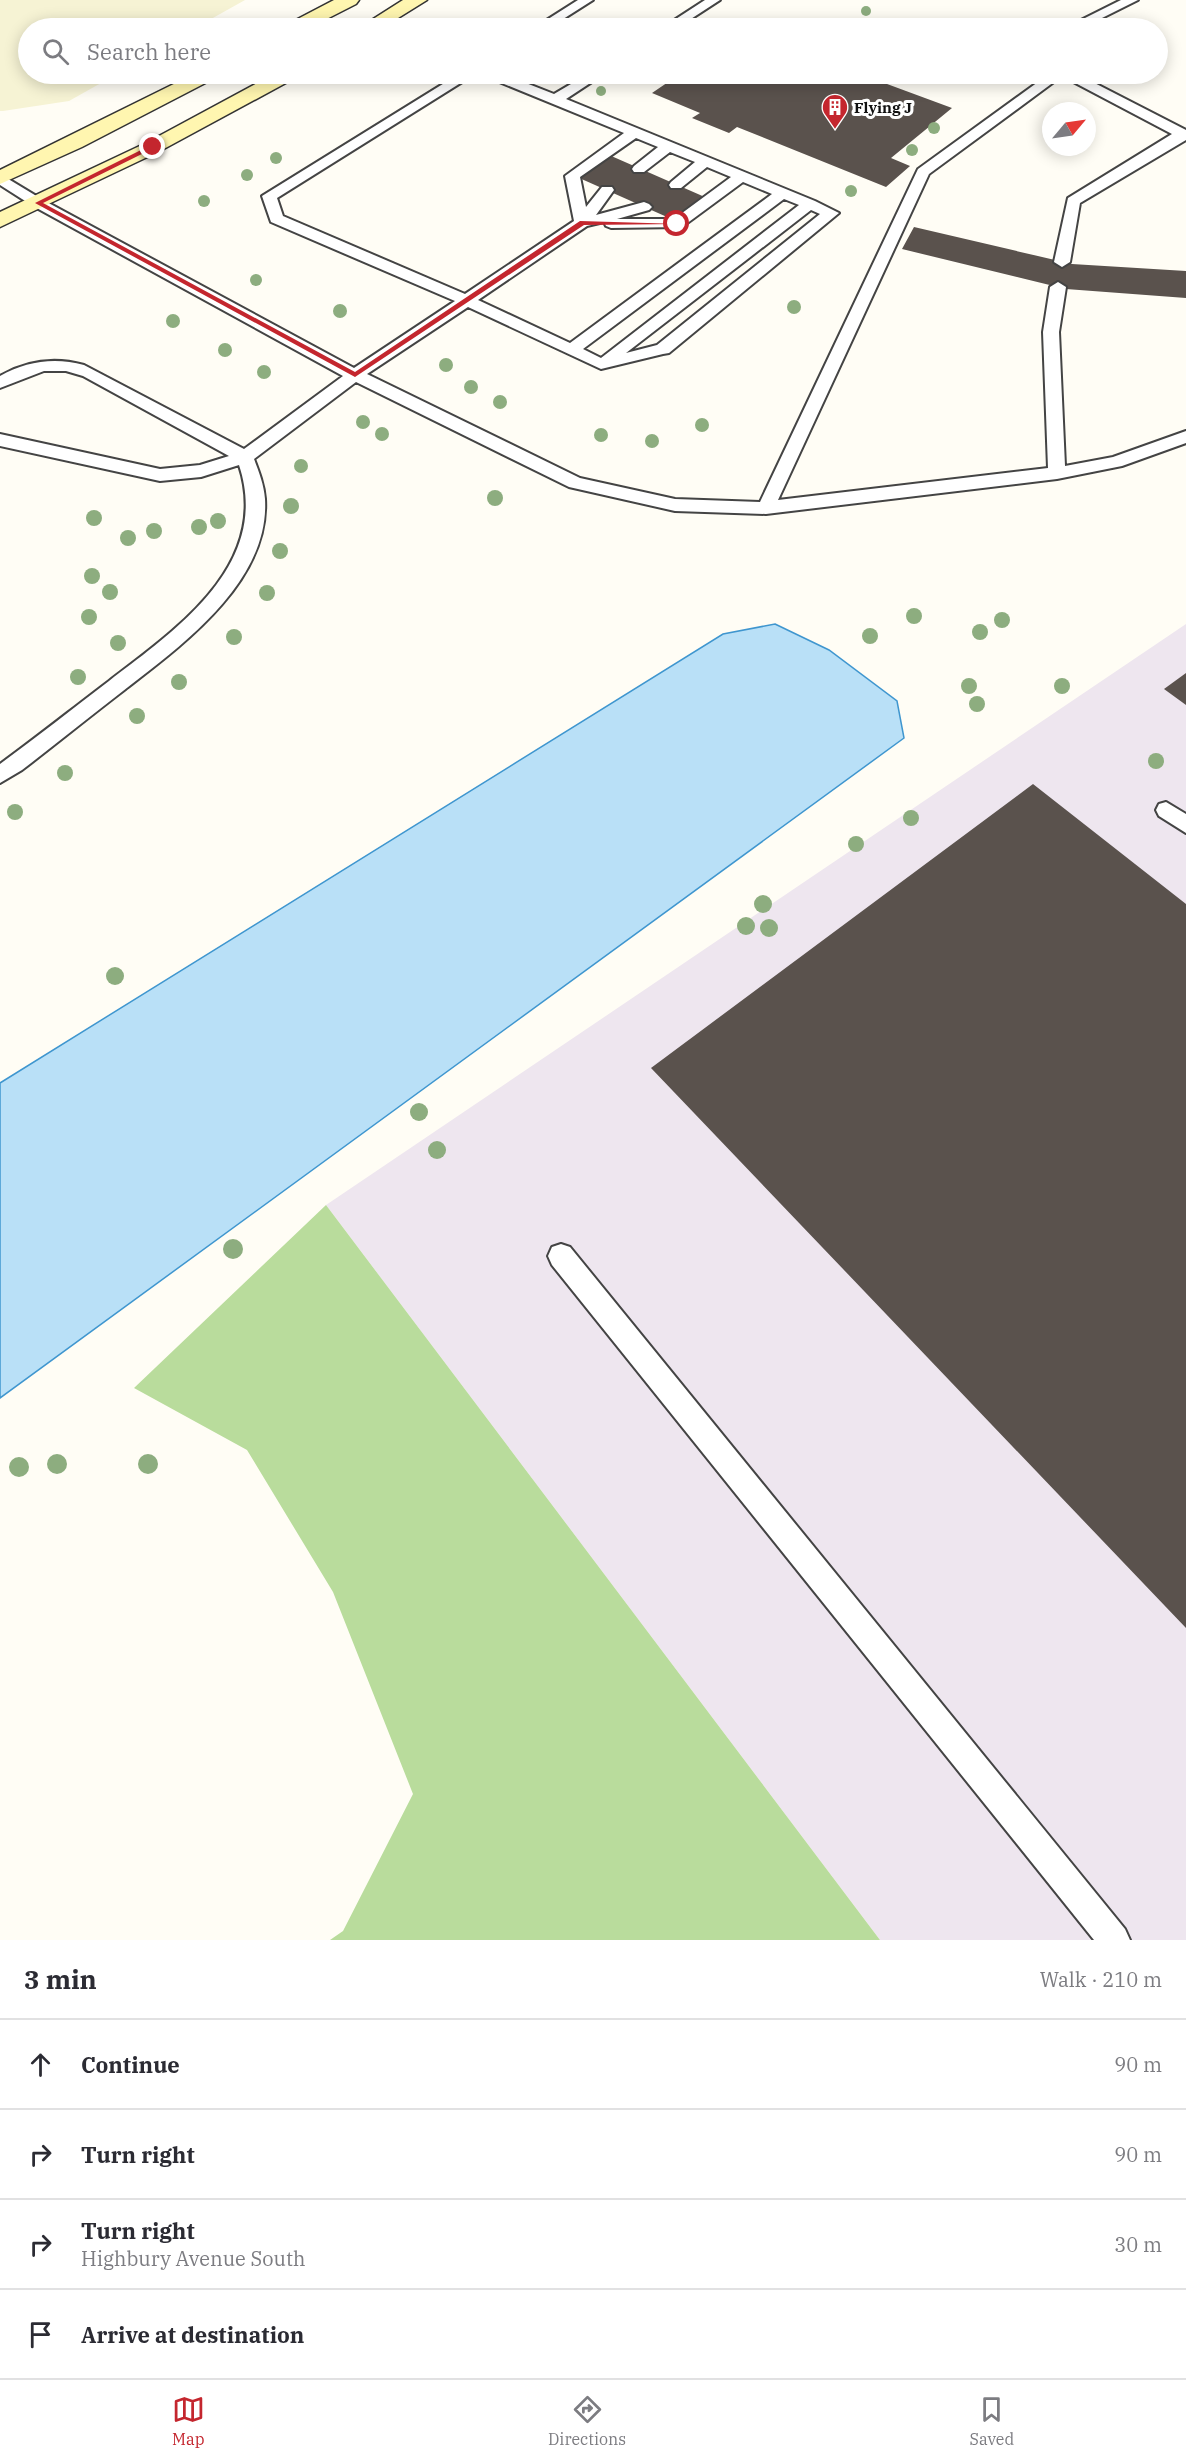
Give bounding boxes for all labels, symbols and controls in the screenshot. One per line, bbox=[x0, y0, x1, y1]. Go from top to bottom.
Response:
search box bbox=[18, 18, 1168, 84]
icon: search bbox=[39, 35, 72, 68]
text: Search here bbox=[87, 37, 211, 66]
building icon: Flying J bbox=[820, 92, 850, 130]
place label: Flying J bbox=[854, 98, 912, 117]
north arrow bbox=[1042, 102, 1096, 156]
route end bbox=[139, 133, 165, 159]
route start bbox=[663, 210, 689, 236]
text: 3 min bbox=[24, 1962, 97, 1996]
text: Walk · 210 m bbox=[1040, 1966, 1162, 1993]
icon: ahead bbox=[24, 2048, 57, 2081]
text: Continue bbox=[81, 2050, 180, 2079]
text: 90 m bbox=[1114, 2051, 1162, 2078]
icon: right bbox=[24, 2138, 57, 2171]
text: Turn right bbox=[81, 2140, 195, 2169]
text: 90 m bbox=[1114, 2141, 1162, 2168]
text: Turn right bbox=[81, 2216, 195, 2245]
icon: right bbox=[24, 2228, 57, 2261]
text: 30 m bbox=[1114, 2231, 1162, 2258]
text: Highbury Avenue South bbox=[81, 2245, 305, 2272]
icon: arrive bbox=[24, 2318, 57, 2351]
text: Arrive at destination bbox=[81, 2320, 304, 2349]
tab: Map bbox=[172, 2393, 205, 2449]
tab: Directions bbox=[548, 2393, 626, 2449]
tab: Saved bbox=[969, 2393, 1014, 2449]

